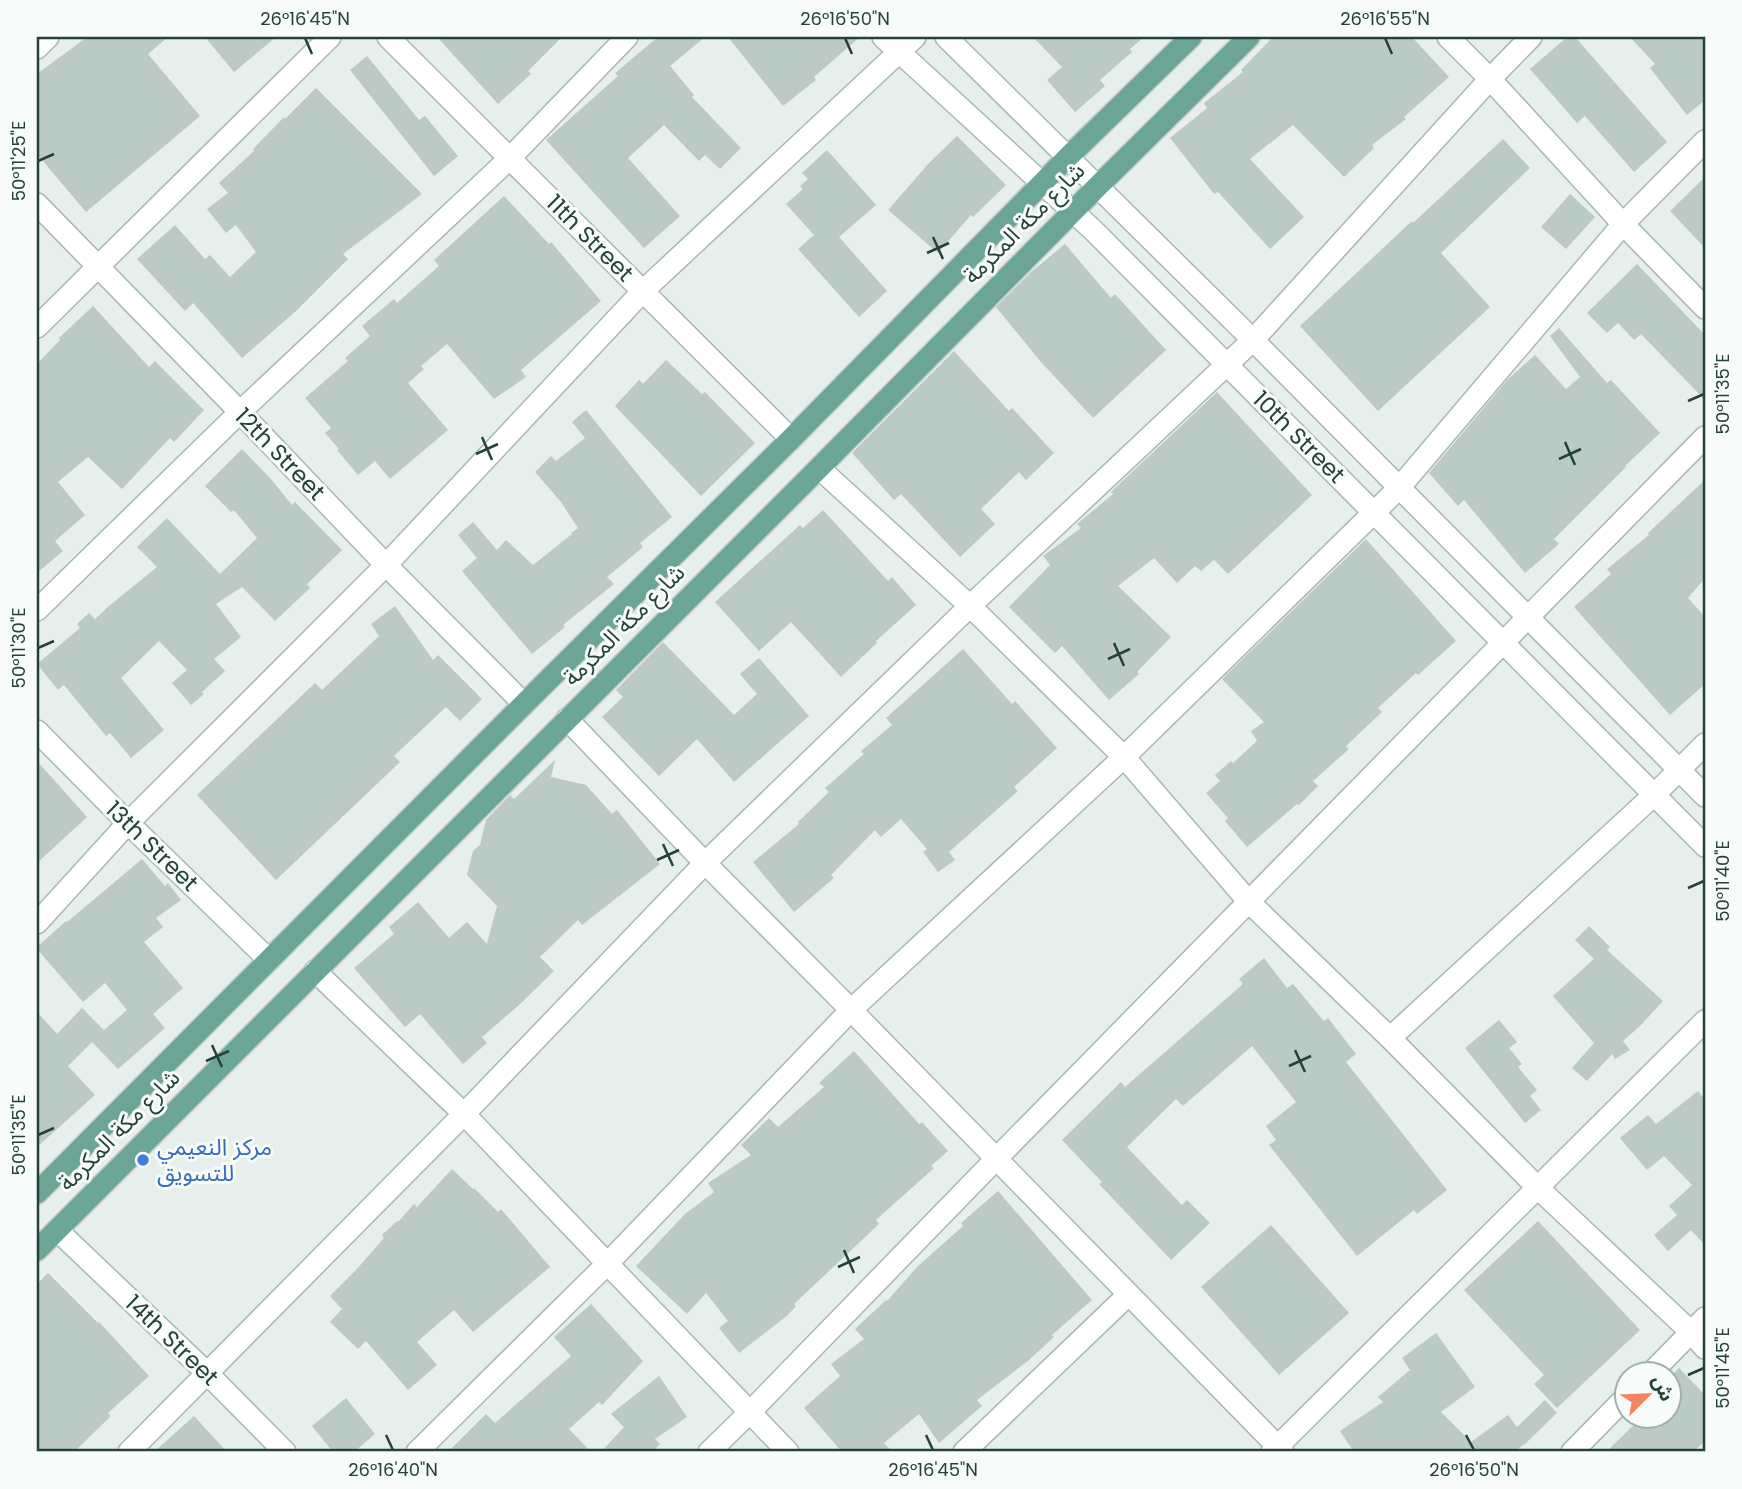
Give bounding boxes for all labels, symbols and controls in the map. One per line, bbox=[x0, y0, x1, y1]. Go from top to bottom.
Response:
text: 26°16'45"N bbox=[260, 6, 350, 31]
text: 26°16'50"N bbox=[800, 6, 890, 31]
text: 26°16'55"N bbox=[1340, 6, 1430, 31]
text: 50°11'25"E bbox=[6, 121, 31, 201]
street label: شارع مكة المكرمة bbox=[956, 155, 1093, 292]
street label: 11th Street bbox=[539, 187, 641, 289]
text: 50°11'35"E bbox=[1710, 354, 1735, 434]
street label: 10th Street bbox=[1246, 384, 1352, 490]
street label: 12th Street bbox=[228, 401, 332, 507]
street label: شارع مكة المكرمة bbox=[556, 557, 693, 694]
text: 50°11'30"E bbox=[6, 608, 31, 688]
street label: 13th Street bbox=[99, 794, 205, 898]
text: 50°11'40"E bbox=[1710, 840, 1735, 922]
street label: شارع مكة المكرمة bbox=[51, 1062, 188, 1199]
text: 50°11'35"E bbox=[6, 1095, 31, 1175]
place label: مركز النعيمي للتسويق bbox=[157, 1131, 272, 1189]
marker: مركز النعيمي للتسويق bbox=[135, 1152, 151, 1168]
street label: 14th Street bbox=[118, 1287, 226, 1393]
text: 50°11'45"E bbox=[1710, 1327, 1735, 1409]
north arrow bbox=[1612, 1360, 1682, 1430]
text: ش bbox=[1645, 1371, 1681, 1406]
text: 26°16'40"N bbox=[348, 1457, 438, 1482]
text: 26°16'45"N bbox=[888, 1457, 978, 1482]
text: 26°16'50"N bbox=[1429, 1457, 1519, 1482]

